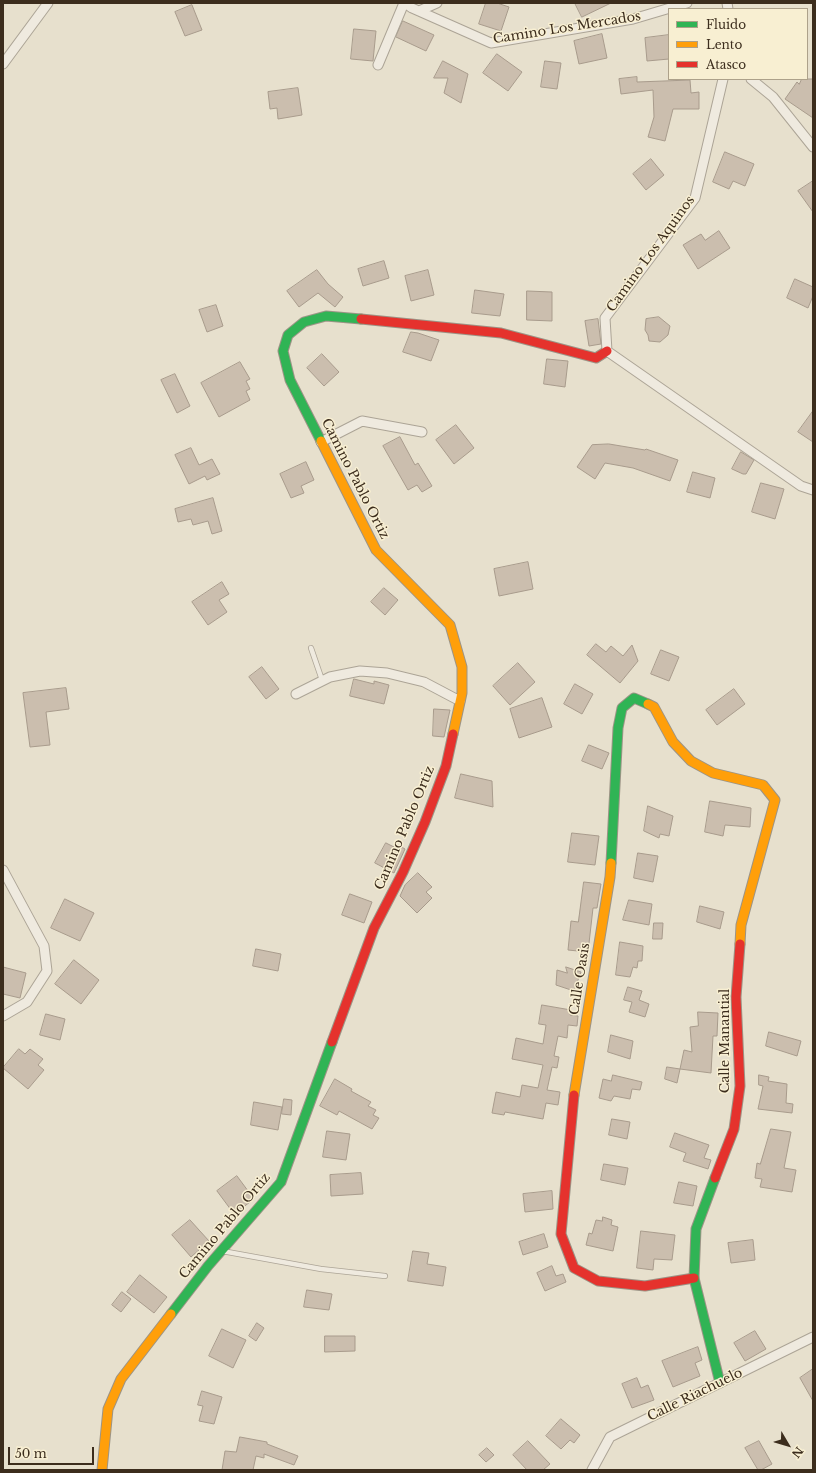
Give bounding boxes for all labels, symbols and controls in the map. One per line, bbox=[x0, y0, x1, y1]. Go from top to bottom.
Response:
legend bbox=[668, 8, 808, 80]
street label: Camino Los Mercados bbox=[492, 9, 642, 47]
text: Fluido bbox=[706, 17, 746, 32]
text: Lento bbox=[706, 37, 742, 52]
text: Atasco bbox=[706, 57, 746, 72]
street label: Camino Los Aquinos bbox=[604, 193, 698, 315]
street label: Camino Pablo Ortiz bbox=[318, 416, 392, 542]
street label: Camino Pablo Ortiz bbox=[372, 764, 438, 892]
street label: Calle Oasis bbox=[567, 942, 593, 1016]
street label: Calle Manantial bbox=[717, 989, 733, 1093]
street label: Camino Pablo Ortiz bbox=[176, 1170, 274, 1282]
street label: Calle Riachuelo bbox=[645, 1365, 745, 1425]
north arrow bbox=[768, 1425, 808, 1465]
scale bar bbox=[10, 1439, 96, 1465]
text: N bbox=[789, 1444, 806, 1461]
text: 50 m bbox=[15, 1446, 47, 1461]

